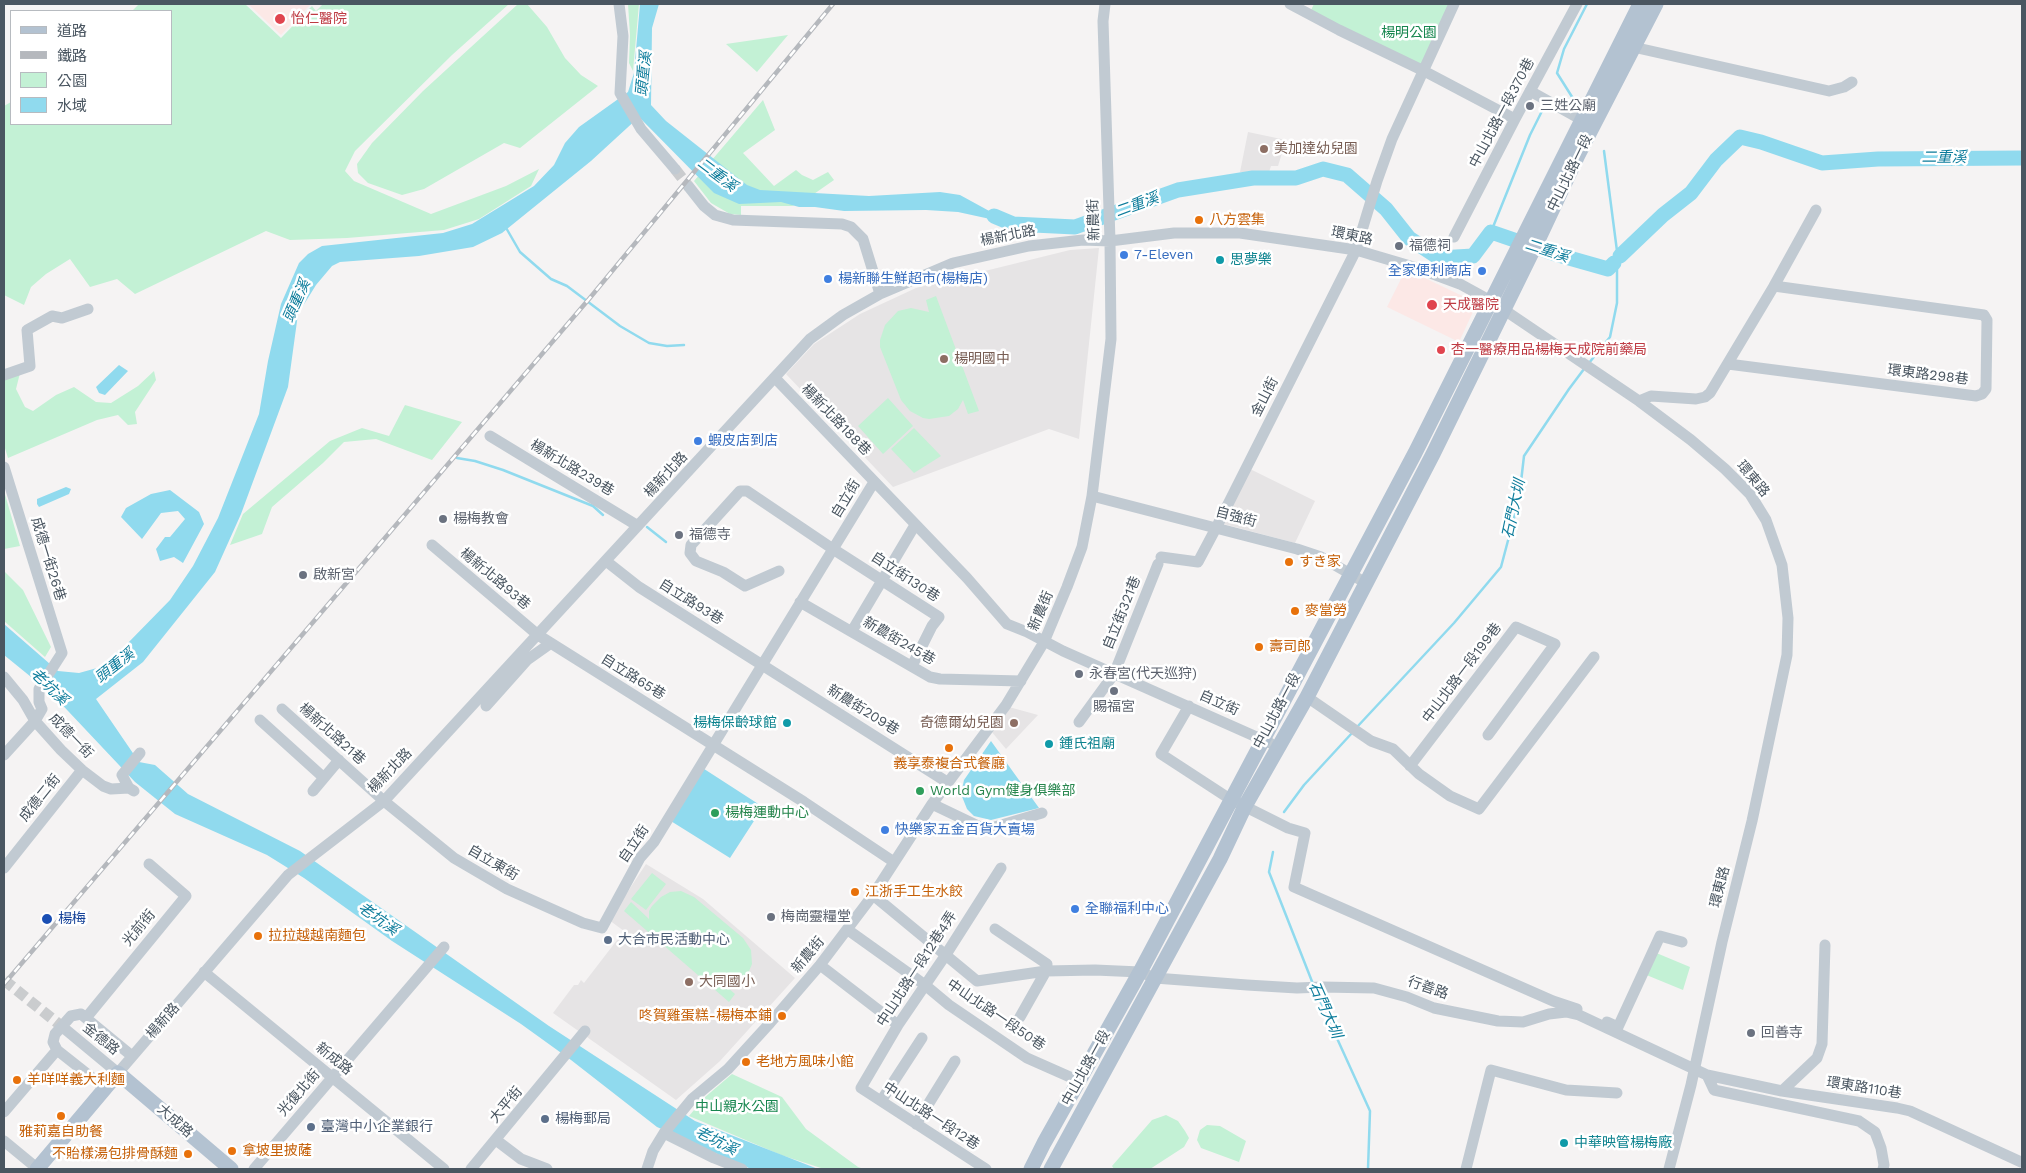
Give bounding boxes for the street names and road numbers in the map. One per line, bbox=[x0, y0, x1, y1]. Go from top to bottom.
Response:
street label: 中山北路一段370巷 bbox=[1466, 55, 1538, 171]
street label: 中山北路一段 bbox=[1544, 132, 1596, 214]
street label: 新農街 bbox=[1085, 199, 1103, 241]
street label: 楊新北路 bbox=[979, 222, 1037, 250]
street label: 環東路 bbox=[1330, 223, 1374, 249]
street label: 環東路298巷 bbox=[1887, 362, 1969, 388]
street label: 金山街 bbox=[1248, 374, 1282, 420]
street label: 楊新北路188巷 bbox=[798, 381, 874, 459]
street label: 楊新北路239巷 bbox=[527, 436, 617, 500]
street label: 楊新北路 bbox=[641, 449, 691, 501]
street label: 環東路 bbox=[1733, 458, 1773, 500]
street label: 自立街 bbox=[828, 477, 864, 521]
street label: 自強街 bbox=[1214, 503, 1258, 531]
street label: 成德一街26巷 bbox=[27, 515, 69, 603]
street label: 楊新北路93巷 bbox=[456, 545, 534, 613]
street label: 自立街130巷 bbox=[868, 549, 942, 605]
street label: 自立街321巷 bbox=[1100, 574, 1144, 652]
street label: 自立路93巷 bbox=[656, 576, 726, 628]
street label: 新農街 bbox=[1025, 588, 1057, 634]
street label: 新農街245巷 bbox=[860, 614, 938, 668]
street label: 中山北路一段199巷 bbox=[1419, 620, 1505, 726]
street label: 自立路65巷 bbox=[598, 651, 668, 703]
street label: 中山北路一段 bbox=[1250, 670, 1304, 752]
street label: 新農街209巷 bbox=[824, 681, 902, 739]
street label: 自立街 bbox=[1196, 687, 1242, 719]
street label: 楊新北路21巷 bbox=[295, 700, 369, 768]
street label: 成德一街 bbox=[46, 710, 96, 762]
street label: 楊新北路 bbox=[365, 745, 415, 797]
street label: 成德二街 bbox=[16, 771, 64, 825]
street label: 自立街 bbox=[615, 822, 653, 866]
street label: 自立東街 bbox=[465, 842, 521, 884]
street label: 環東路 bbox=[1707, 865, 1733, 909]
street label: 光前街 bbox=[119, 907, 159, 949]
street label: 中山北路一段12巷4弄 bbox=[873, 908, 961, 1030]
street label: 新農街 bbox=[788, 934, 828, 976]
street label: 行善路 bbox=[1405, 973, 1451, 1003]
street label: 中山北路一段50巷 bbox=[944, 976, 1048, 1054]
street label: 楊新路 bbox=[143, 1000, 183, 1042]
street label: 金德路 bbox=[79, 1019, 123, 1059]
street label: 中山北路一段 bbox=[1058, 1027, 1114, 1109]
street label: 新成路 bbox=[312, 1039, 356, 1079]
street label: 光復北街 bbox=[274, 1066, 324, 1120]
street label: 環東路110巷 bbox=[1825, 1074, 1903, 1102]
street label: 中山北路一段12巷 bbox=[880, 1079, 982, 1153]
street label: 大平街 bbox=[486, 1084, 526, 1126]
street label: 大成路 bbox=[154, 1101, 196, 1141]

